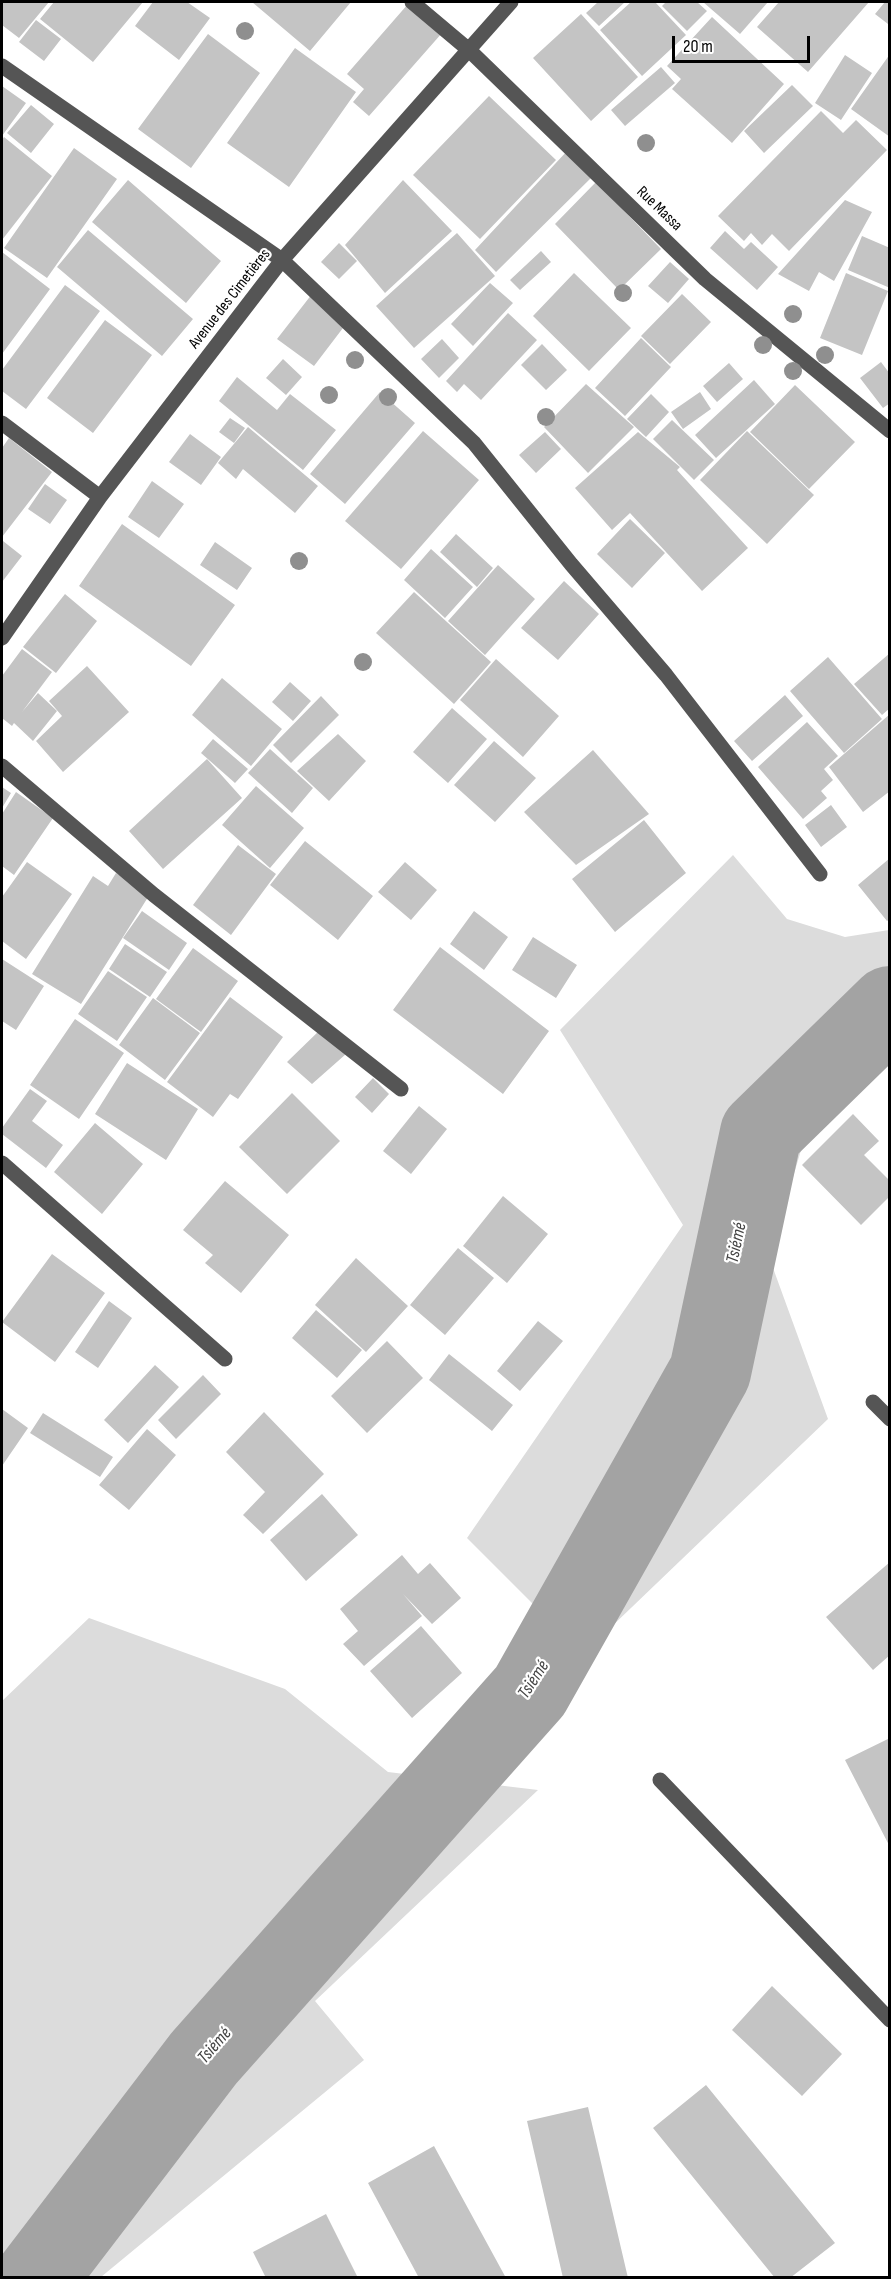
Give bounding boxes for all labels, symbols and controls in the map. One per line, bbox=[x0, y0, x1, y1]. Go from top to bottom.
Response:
scale bar bbox=[675, 24, 813, 62]
text: 20 m bbox=[683, 36, 713, 57]
street label: Rue Massa bbox=[632, 183, 686, 235]
street label: Avenue des Cimetières bbox=[185, 245, 275, 353]
water label: Tsiémé bbox=[722, 1221, 752, 1265]
water label: Tsiémé bbox=[514, 1657, 554, 1703]
water label: Tsiémé bbox=[193, 2023, 237, 2069]

